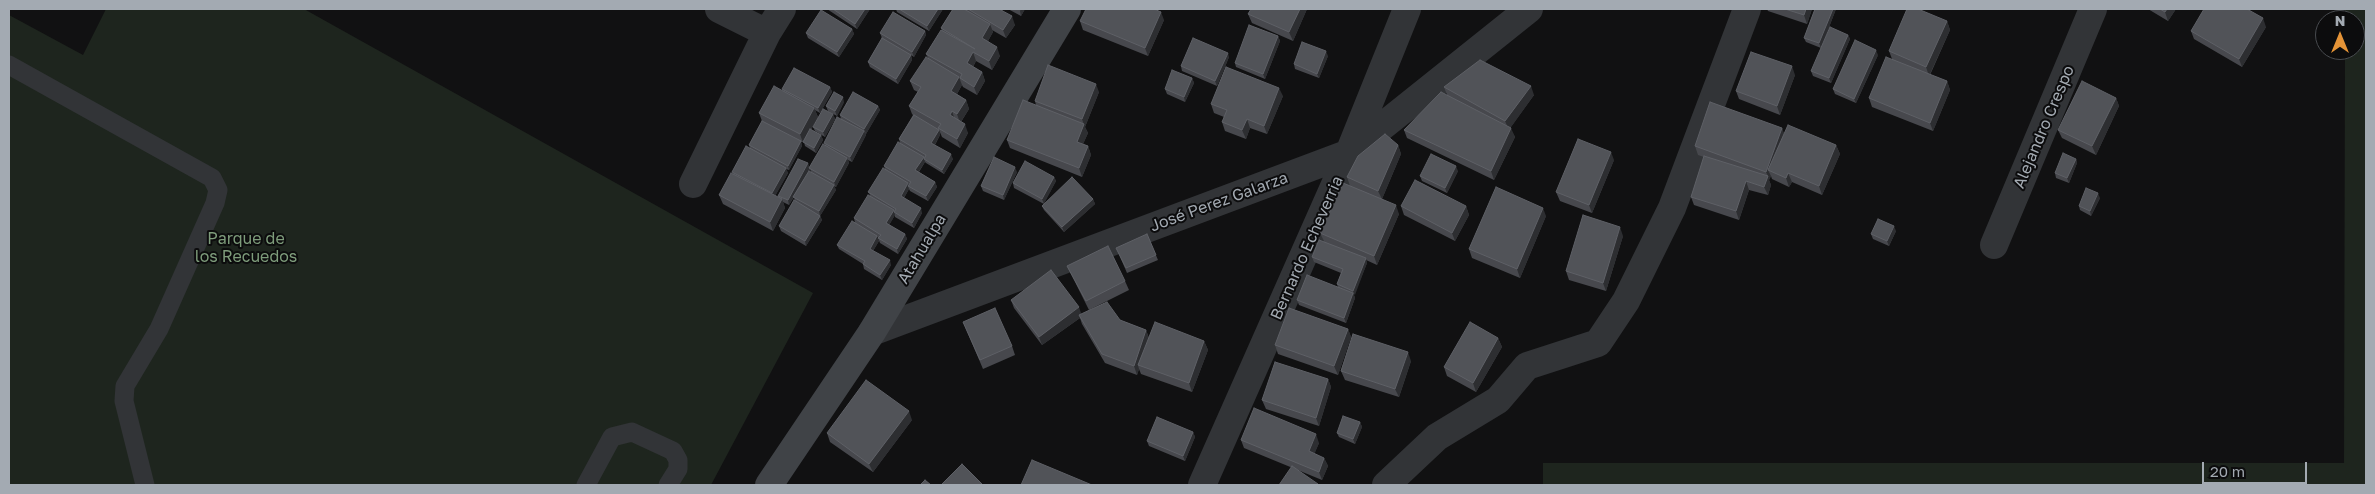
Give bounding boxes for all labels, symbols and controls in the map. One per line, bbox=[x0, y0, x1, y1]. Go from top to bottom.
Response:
north arrow bbox=[2315, 10, 2365, 60]
text: N bbox=[2335, 12, 2345, 29]
street label: Alejandro Crespo bbox=[2009, 63, 2079, 191]
street label: José Perez Galarza bbox=[1147, 168, 1291, 236]
street label: Bernardo Echeverria bbox=[1267, 173, 1347, 323]
street label: Atahualpa bbox=[894, 211, 950, 287]
park label: Parque de los Recuedos bbox=[195, 229, 297, 267]
scale bar bbox=[2205, 452, 2310, 484]
text: 20 m bbox=[2210, 462, 2245, 480]

